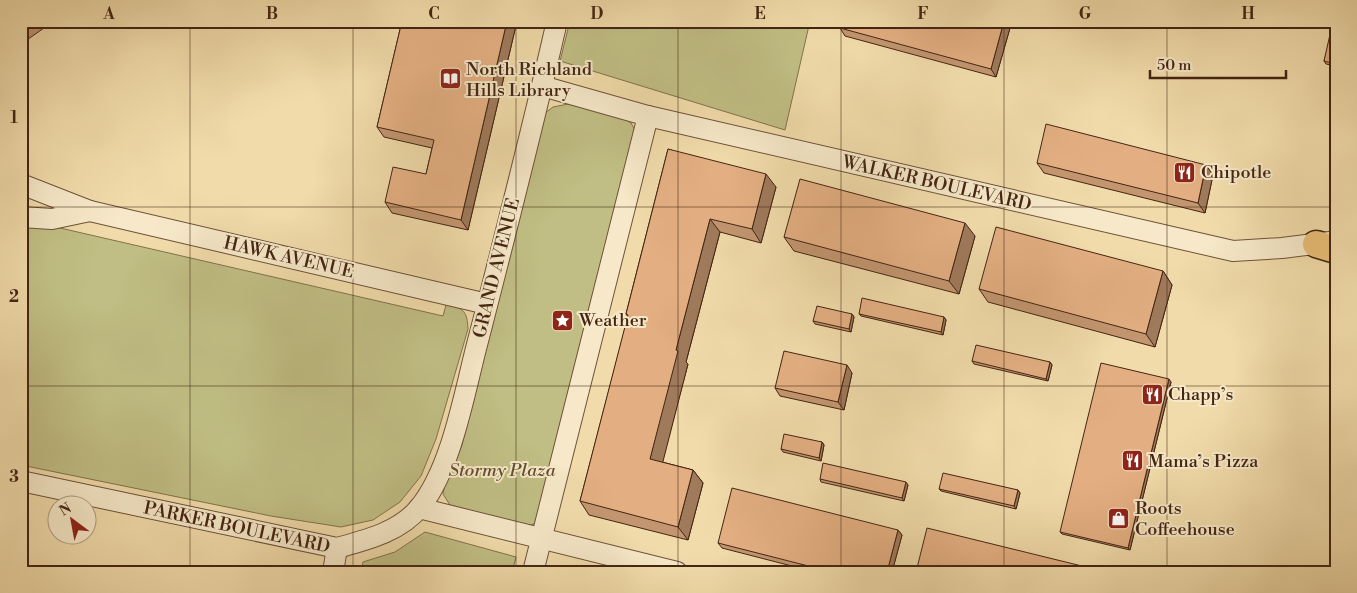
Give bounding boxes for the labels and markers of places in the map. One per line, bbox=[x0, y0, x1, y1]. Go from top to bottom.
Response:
place label: North Richland Hills Library bbox=[466, 58, 593, 102]
library icon: North Richland Hills Library bbox=[438, 67, 462, 91]
restaurant icon: Chipotle bbox=[1173, 160, 1197, 184]
place label: Chipotle bbox=[1201, 161, 1271, 184]
place icon: Weather bbox=[551, 308, 575, 332]
place label: Weather bbox=[578, 309, 647, 332]
restaurant icon: Chapp’s bbox=[1140, 382, 1164, 406]
place label: Chapp’s bbox=[1168, 383, 1233, 406]
restaurant icon: Mama’s Pizza bbox=[1120, 449, 1144, 473]
place label: Mama’s Pizza bbox=[1148, 450, 1259, 473]
place label: Roots Coffeehouse bbox=[1135, 497, 1235, 541]
shop icon: Roots Coffeehouse bbox=[1107, 506, 1131, 530]

